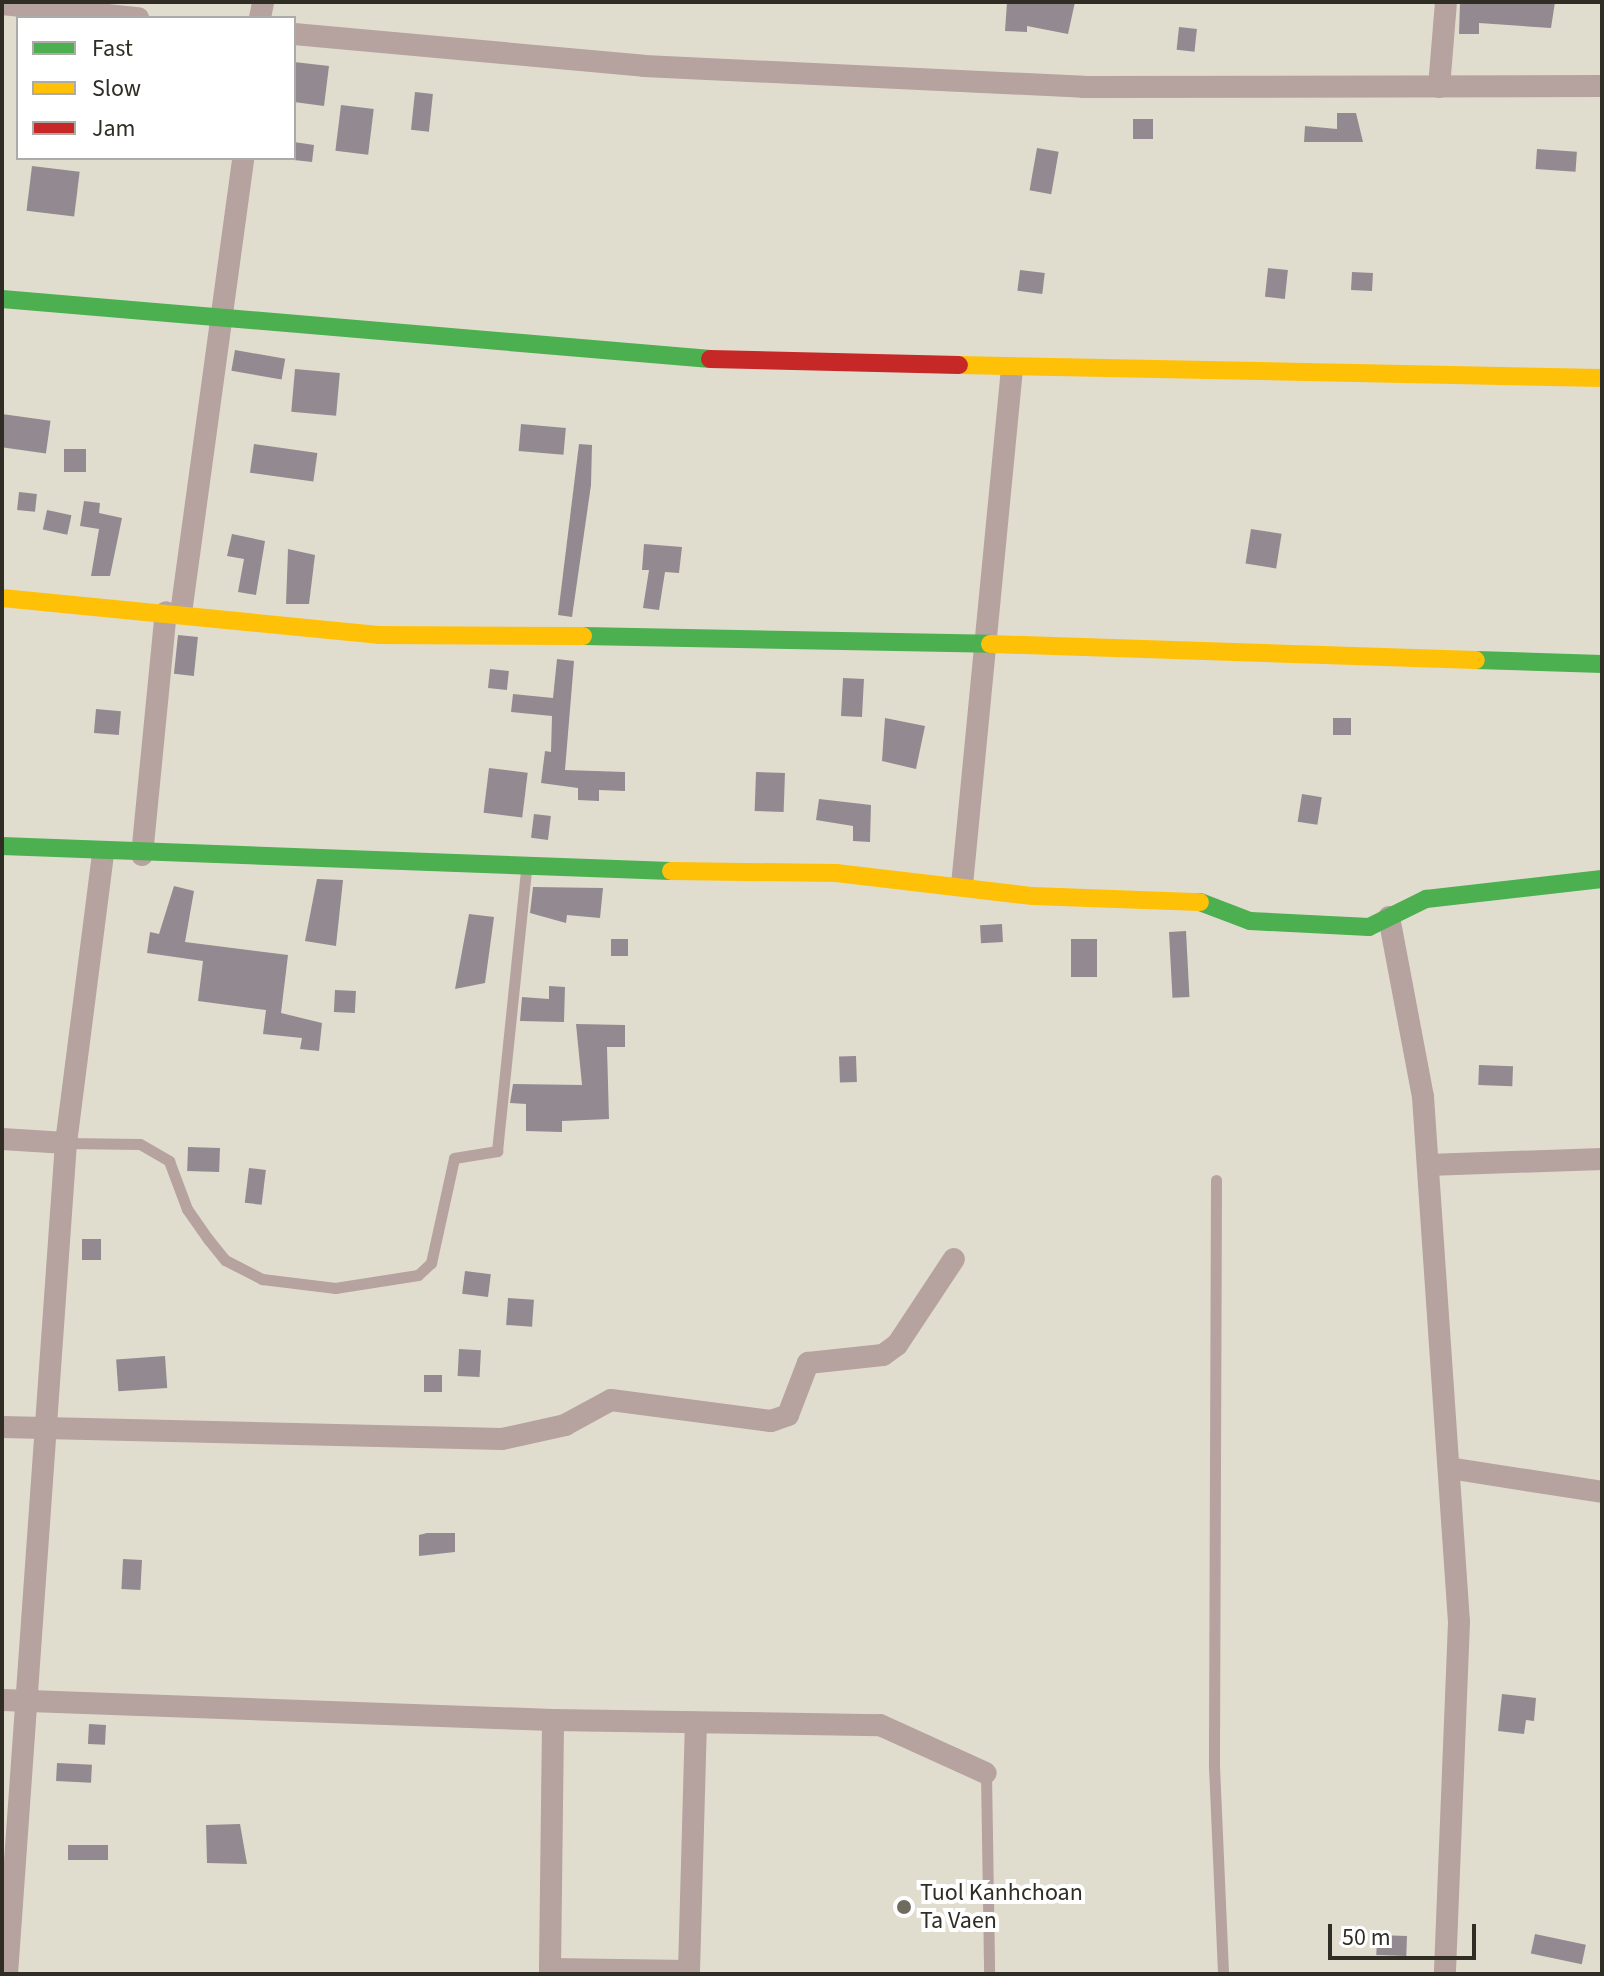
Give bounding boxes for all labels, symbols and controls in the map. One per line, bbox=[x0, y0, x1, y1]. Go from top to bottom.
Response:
legend bbox=[16, 16, 296, 160]
text: Fast bbox=[92, 31, 133, 66]
text: Slow bbox=[92, 71, 141, 106]
text: Jam bbox=[92, 111, 136, 146]
place label: Tuol Kanhchoan Ta Vaen bbox=[920, 1879, 1083, 1935]
marker: Tuol Kanhchoan Ta Vaen bbox=[895, 1898, 913, 1916]
scale bar bbox=[1332, 1908, 1480, 1958]
text: 50 m bbox=[1342, 1920, 1391, 1955]

